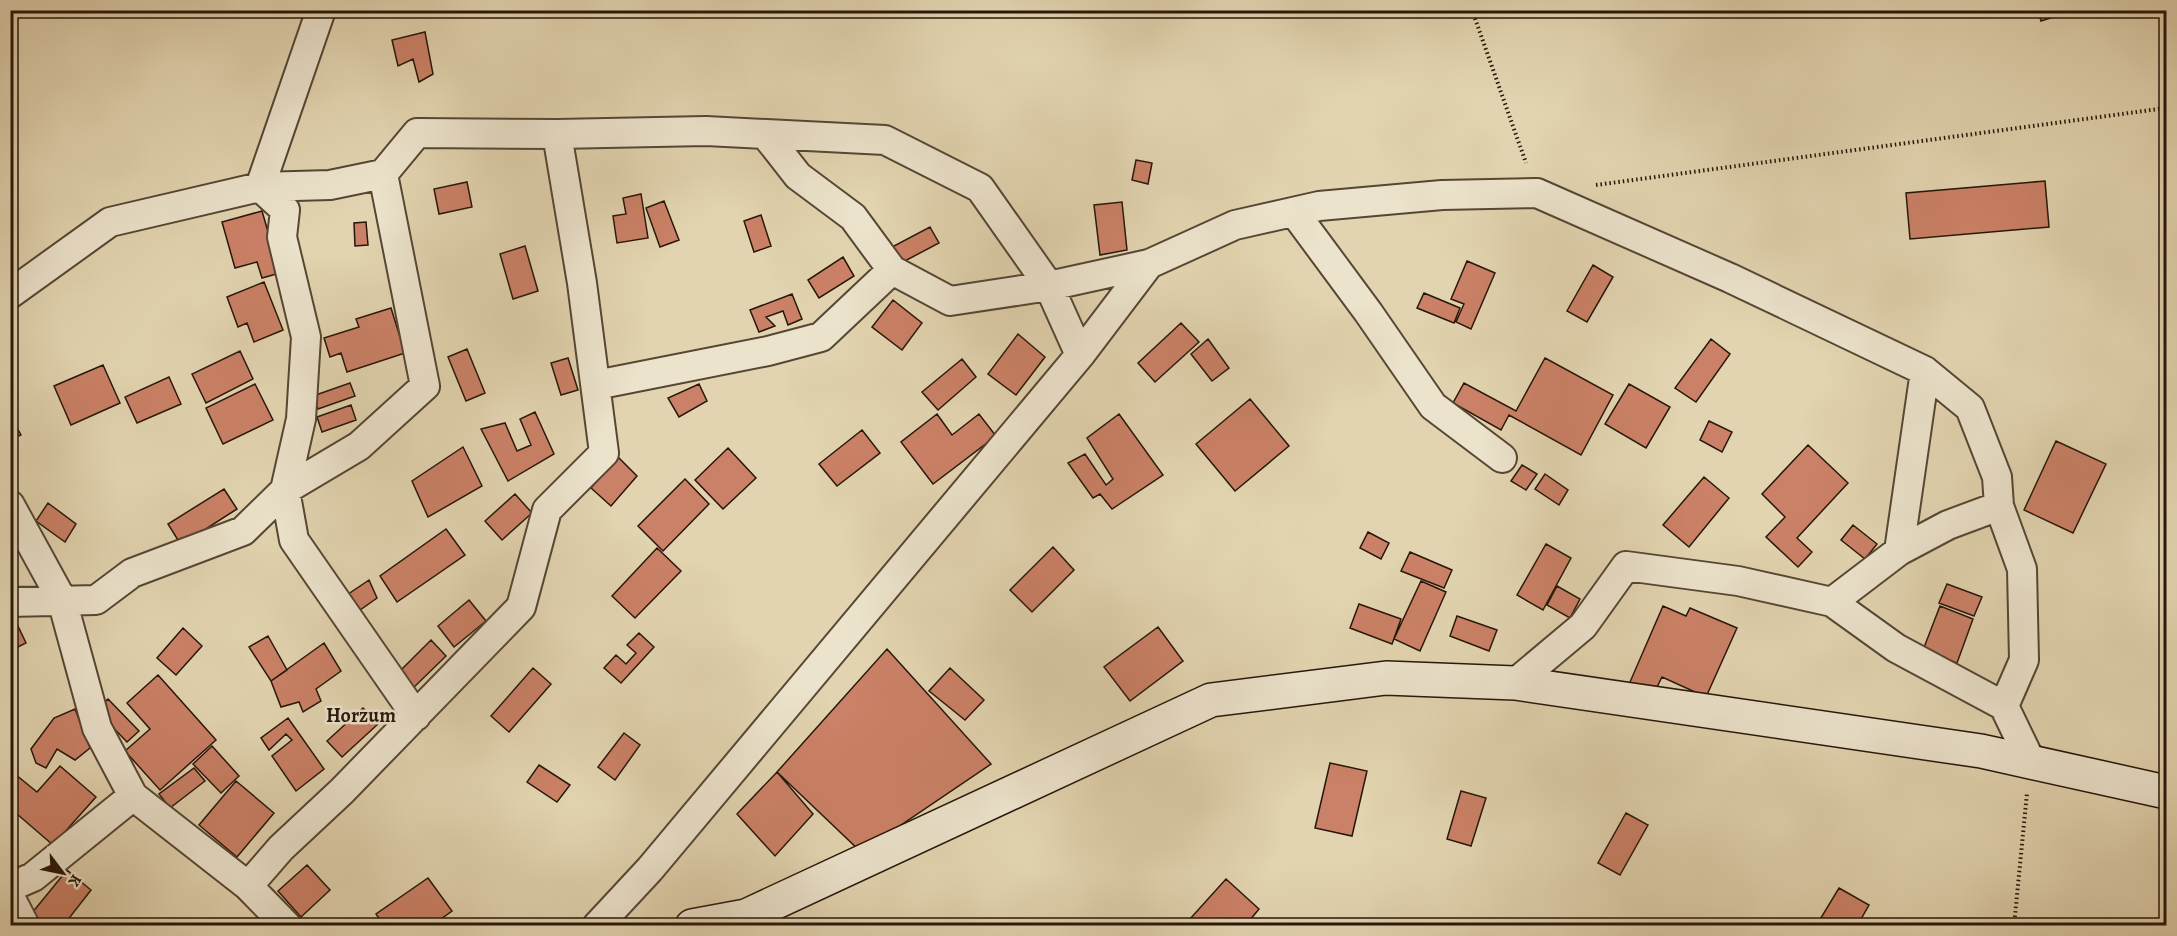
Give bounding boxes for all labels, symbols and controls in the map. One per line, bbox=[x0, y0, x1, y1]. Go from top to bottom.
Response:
district label: Horzum bbox=[326, 702, 396, 729]
north arrow bbox=[33, 843, 93, 903]
text: K bbox=[63, 870, 87, 891]

